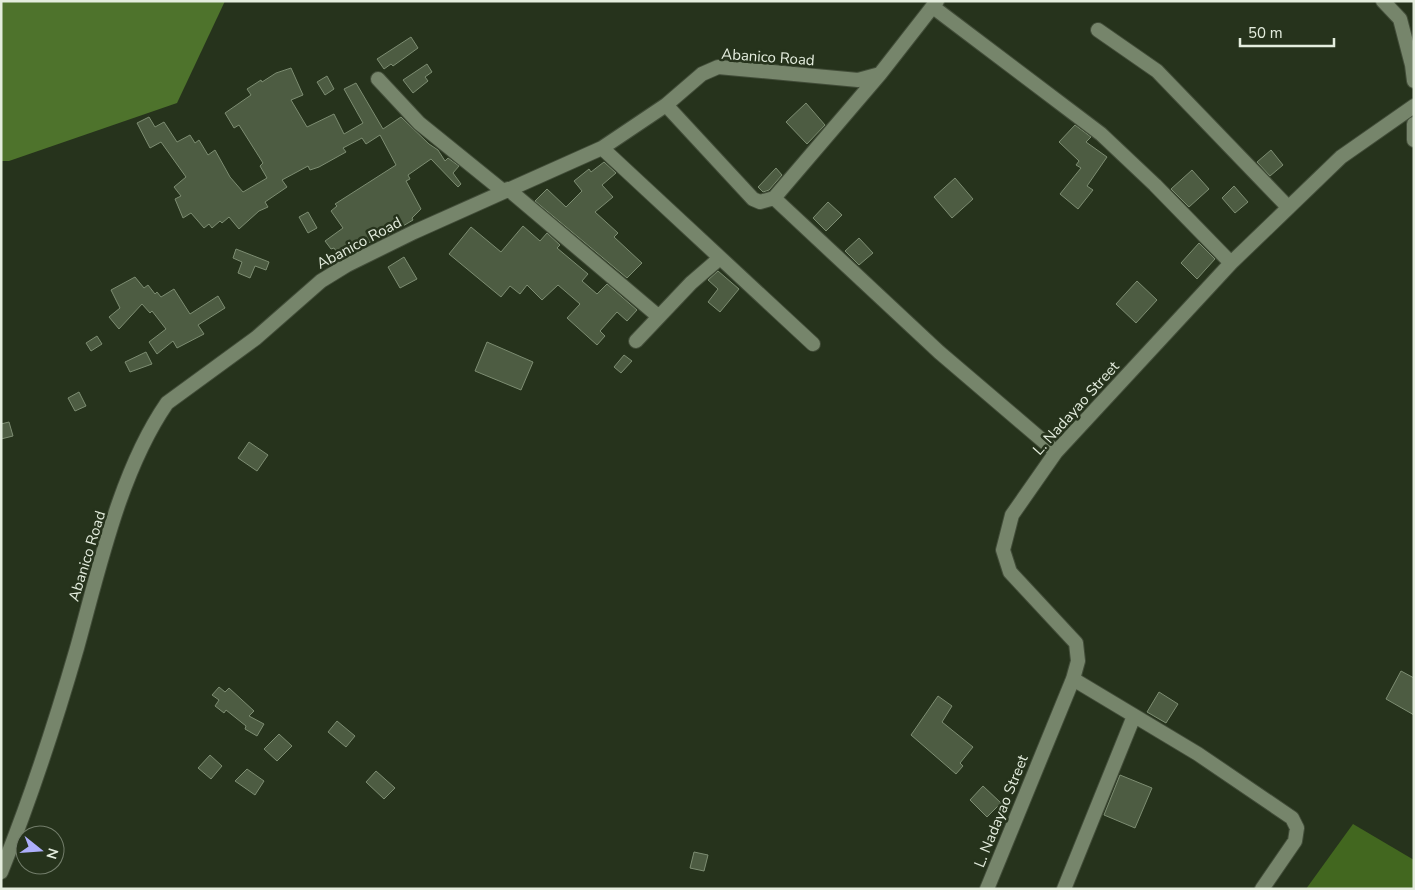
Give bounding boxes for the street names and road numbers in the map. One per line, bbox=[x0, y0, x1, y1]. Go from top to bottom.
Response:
street label: Abanico Road bbox=[721, 44, 815, 70]
street label: Abanico Road bbox=[313, 212, 405, 274]
street label: L. Nadayao Street bbox=[1028, 356, 1124, 459]
street label: Abanico Road bbox=[64, 508, 110, 604]
street label: L. Nadayao Street bbox=[969, 751, 1033, 870]

